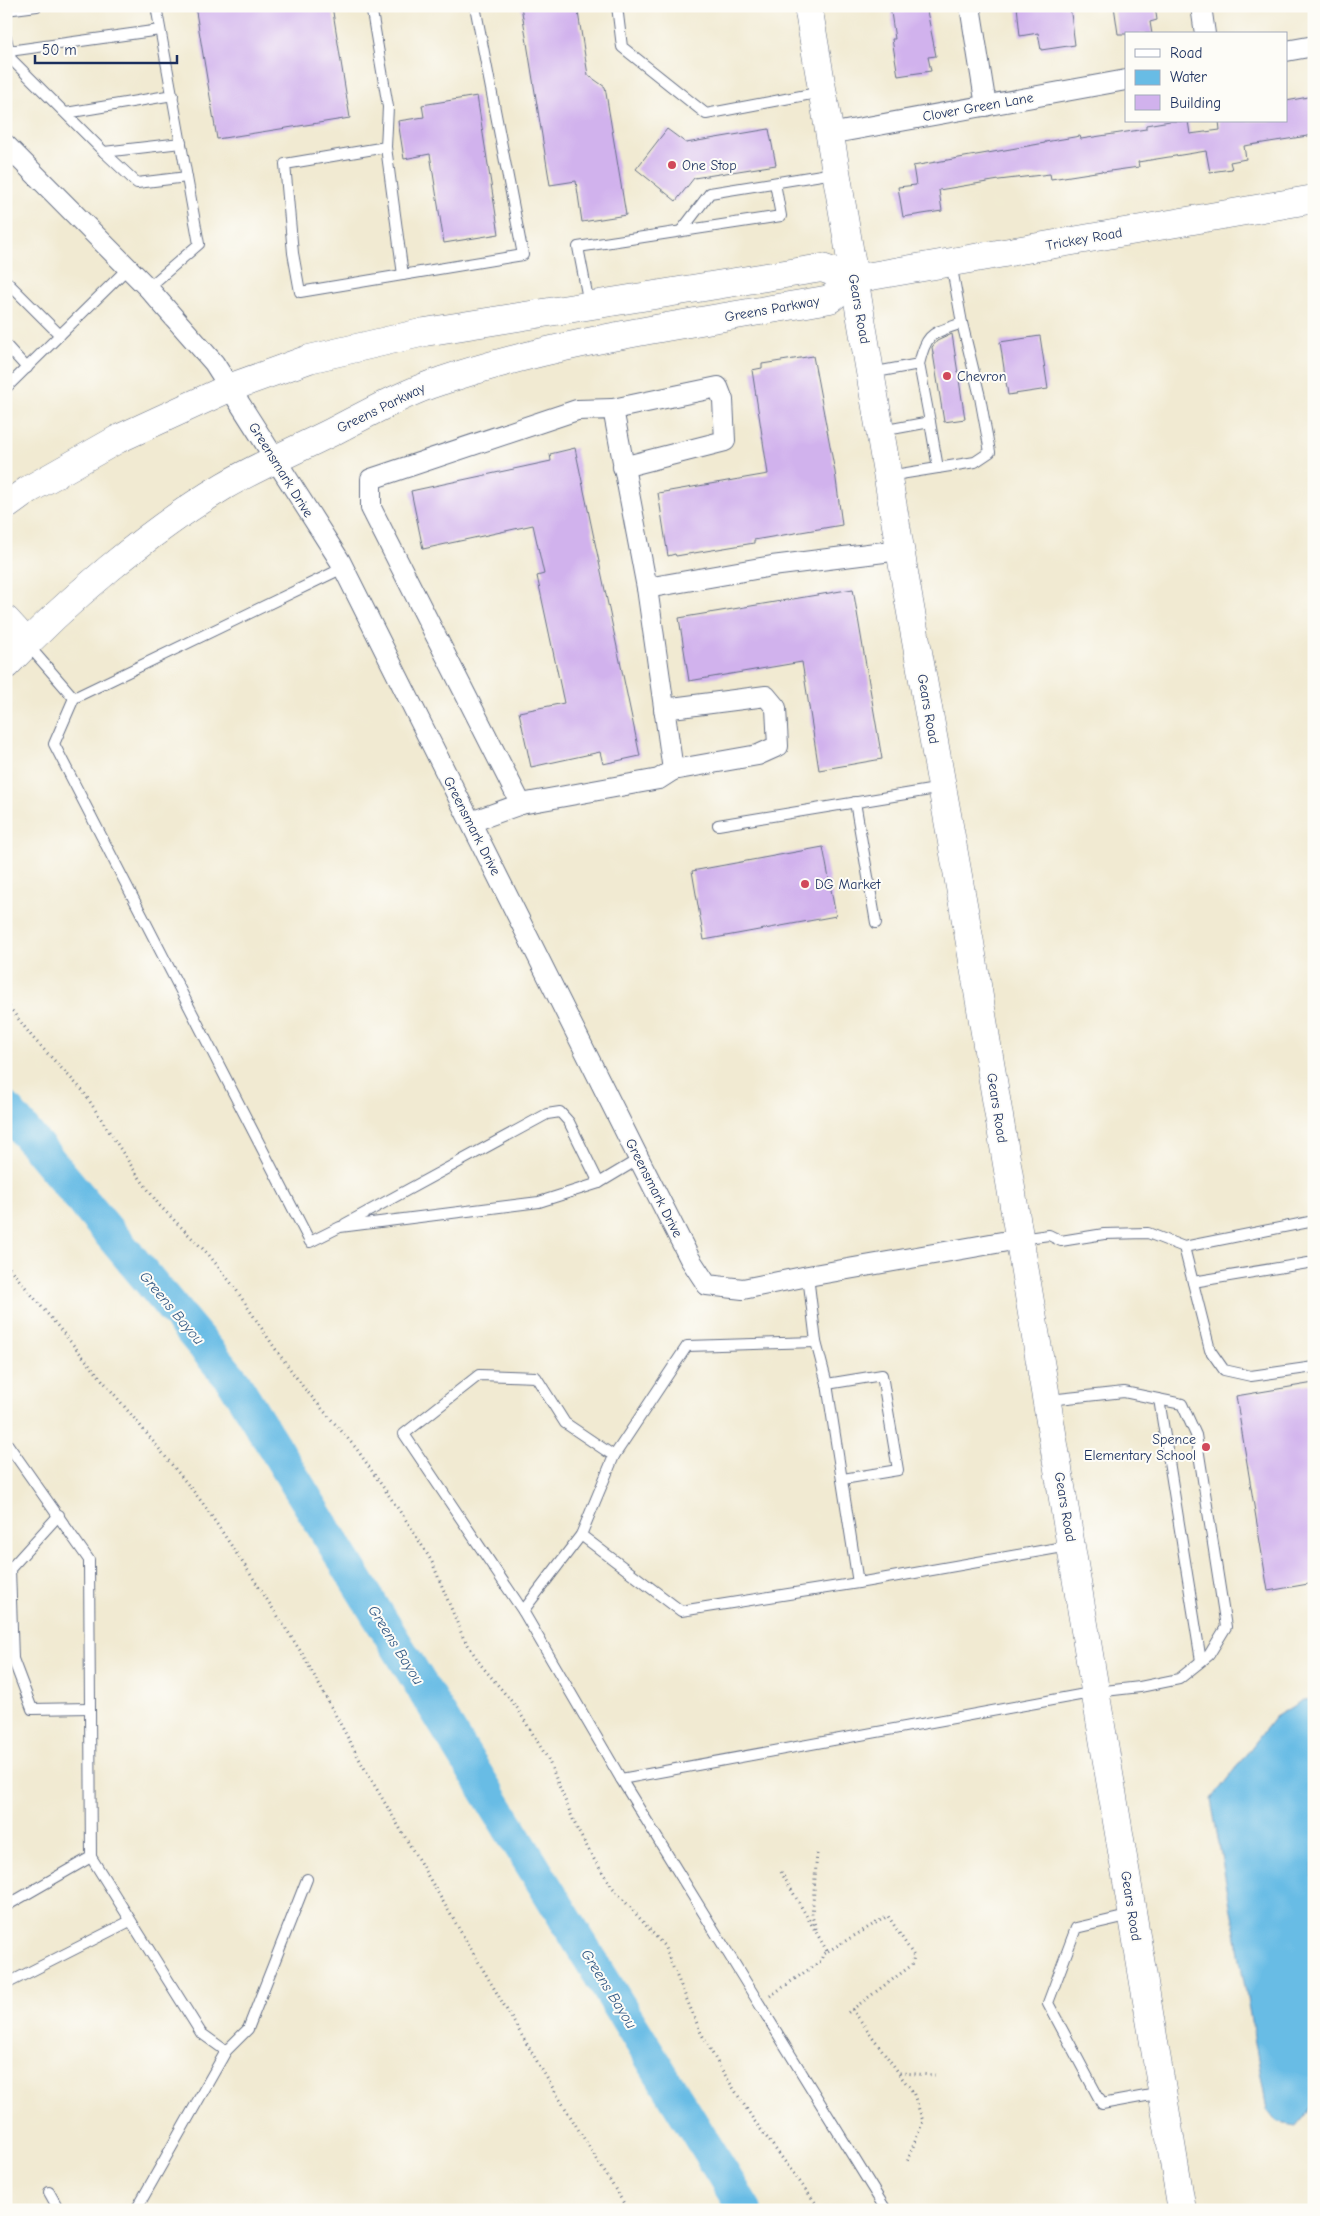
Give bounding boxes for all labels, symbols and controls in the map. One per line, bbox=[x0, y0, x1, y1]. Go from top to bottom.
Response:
scale bar bbox=[35, 32, 178, 64]
legend bbox=[1125, 32, 1288, 122]
text: 50 m bbox=[42, 41, 77, 59]
text: Road bbox=[1170, 44, 1202, 62]
text: Water bbox=[1170, 68, 1207, 86]
street label: Clover Green Lane bbox=[921, 89, 1035, 125]
text: Building bbox=[1170, 94, 1221, 112]
place label: One Stop bbox=[682, 157, 737, 174]
marker: One Stop bbox=[666, 159, 678, 171]
street label: Trickey Road bbox=[1044, 224, 1124, 254]
street label: Gears Road bbox=[845, 273, 873, 345]
street label: Greens Parkway bbox=[723, 292, 821, 326]
place label: Chevron bbox=[957, 368, 1006, 385]
marker: Chevron bbox=[941, 370, 953, 382]
street label: Greens Parkway bbox=[334, 379, 429, 437]
street label: Greensmark Drive bbox=[245, 419, 317, 521]
street label: Gears Road bbox=[914, 673, 942, 745]
street label: Greensmark Drive bbox=[440, 774, 504, 878]
place label: DG Market bbox=[815, 876, 882, 893]
marker: DG Market bbox=[799, 878, 811, 890]
street label: Gears Road bbox=[983, 1072, 1011, 1144]
street label: Greensmark Drive bbox=[622, 1136, 686, 1240]
water label: Greens Bayou bbox=[136, 1268, 208, 1349]
place label: Spence Elementary School bbox=[1084, 1431, 1196, 1464]
marker: Spence Elementary School bbox=[1200, 1441, 1212, 1453]
street label: Gears Road bbox=[1051, 1471, 1079, 1543]
water label: Greens Bayou bbox=[364, 1602, 428, 1688]
street label: Gears Road bbox=[1117, 1870, 1145, 1942]
water label: Greens Bayou bbox=[577, 1946, 641, 2032]

